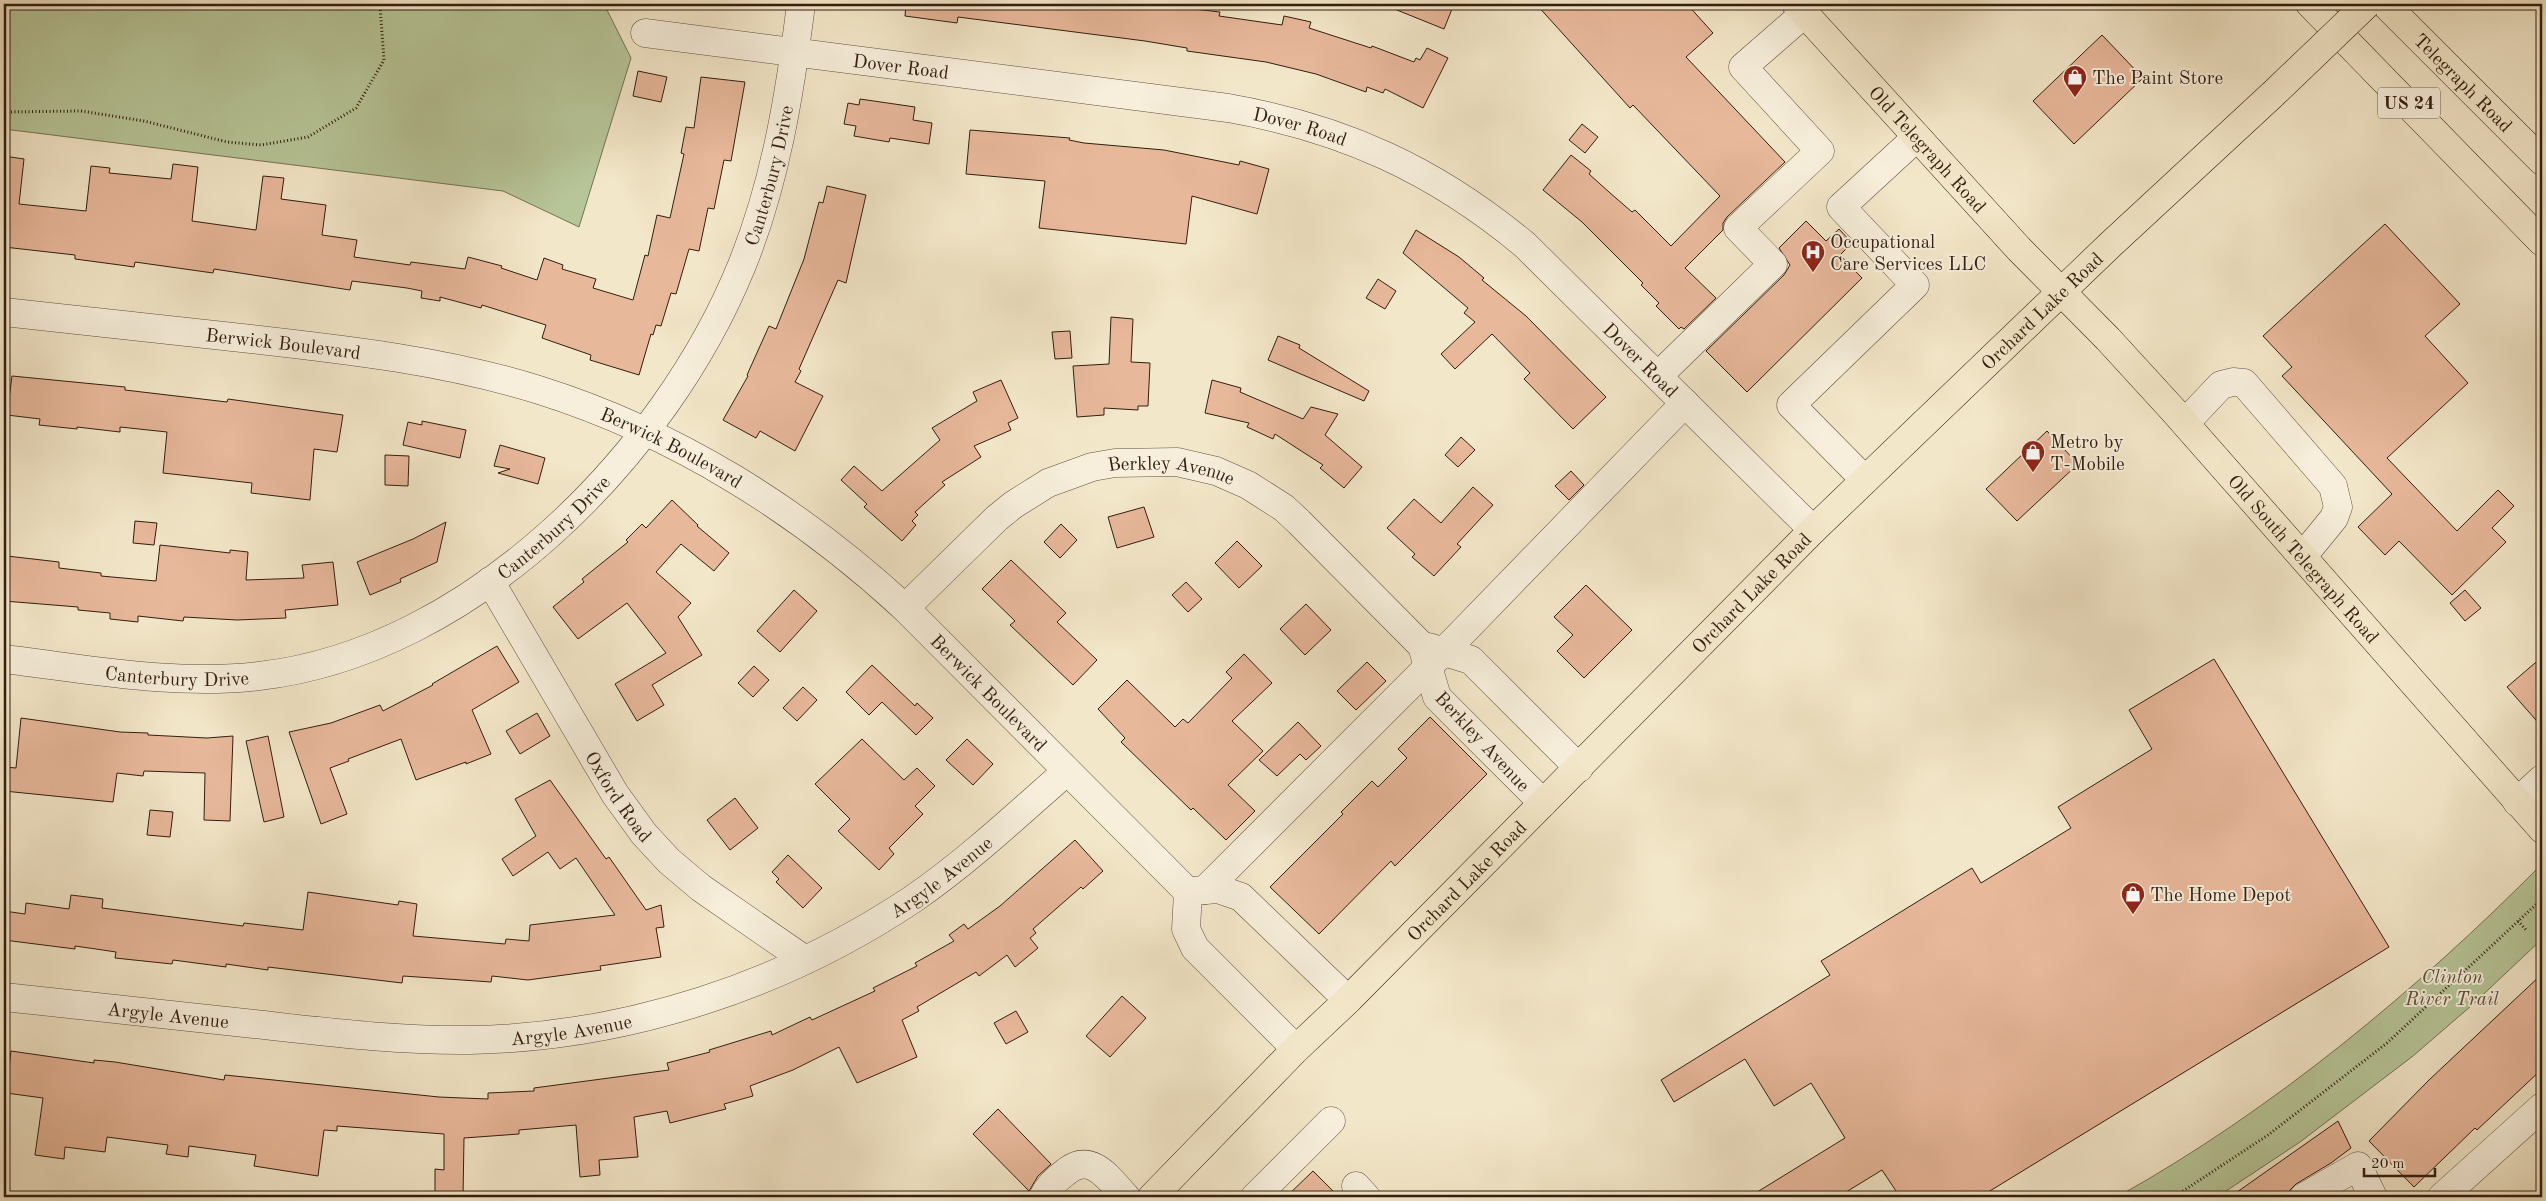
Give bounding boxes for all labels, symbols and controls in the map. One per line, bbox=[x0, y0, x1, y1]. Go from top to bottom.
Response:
street label: Telegraph Road bbox=[2409, 31, 2515, 137]
street label: Dover Road bbox=[851, 53, 950, 84]
shop icon: The Paint Store bbox=[2062, 64, 2088, 98]
place label: The Paint Store bbox=[2092, 70, 2223, 89]
street label: Old Telegraph Road bbox=[1864, 84, 1988, 218]
road number: US 24 bbox=[2378, 88, 2440, 119]
street label: Canterbury Drive bbox=[743, 104, 798, 249]
street label: Dover Road bbox=[1251, 106, 1349, 151]
place label: Occupational Care Services LLC bbox=[1830, 234, 1986, 275]
hospital icon: Occupational Care Services LLC bbox=[1800, 239, 1826, 273]
street label: Orchard Lake Road bbox=[1979, 250, 2108, 375]
street label: Dover Road bbox=[1598, 321, 1680, 402]
street label: Berwick Boulevard bbox=[204, 327, 362, 364]
street label: Berwick Boulevard bbox=[597, 406, 745, 493]
place label: Metro by T-Mobile bbox=[2050, 434, 2125, 475]
shop icon: Metro by T-Mobile bbox=[2020, 439, 2046, 473]
street label: Berkley Avenue bbox=[1106, 455, 1237, 490]
street label: Old South Telegraph Road bbox=[2223, 472, 2381, 648]
street label: Canterbury Drive bbox=[495, 473, 615, 585]
street label: Orchard Lake Road bbox=[1690, 531, 1816, 658]
street label: Berwick Boulevard bbox=[925, 632, 1049, 756]
street label: Canterbury Drive bbox=[104, 665, 250, 691]
street label: Berkley Avenue bbox=[1430, 689, 1532, 796]
street label: Oxford Road bbox=[580, 749, 654, 847]
street label: Orchard Lake Road bbox=[1405, 818, 1531, 946]
street label: Argyle Avenue bbox=[888, 834, 997, 923]
shop icon: The Home Depot bbox=[2120, 881, 2146, 915]
place label: The Home Depot bbox=[2150, 887, 2291, 906]
park label: Clinton River Trail bbox=[2404, 969, 2499, 1010]
street label: Argyle Avenue bbox=[106, 1001, 230, 1033]
street label: Argyle Avenue bbox=[510, 1013, 634, 1050]
scale bar bbox=[2364, 1146, 2435, 1178]
text: 20 m bbox=[2371, 1157, 2405, 1172]

